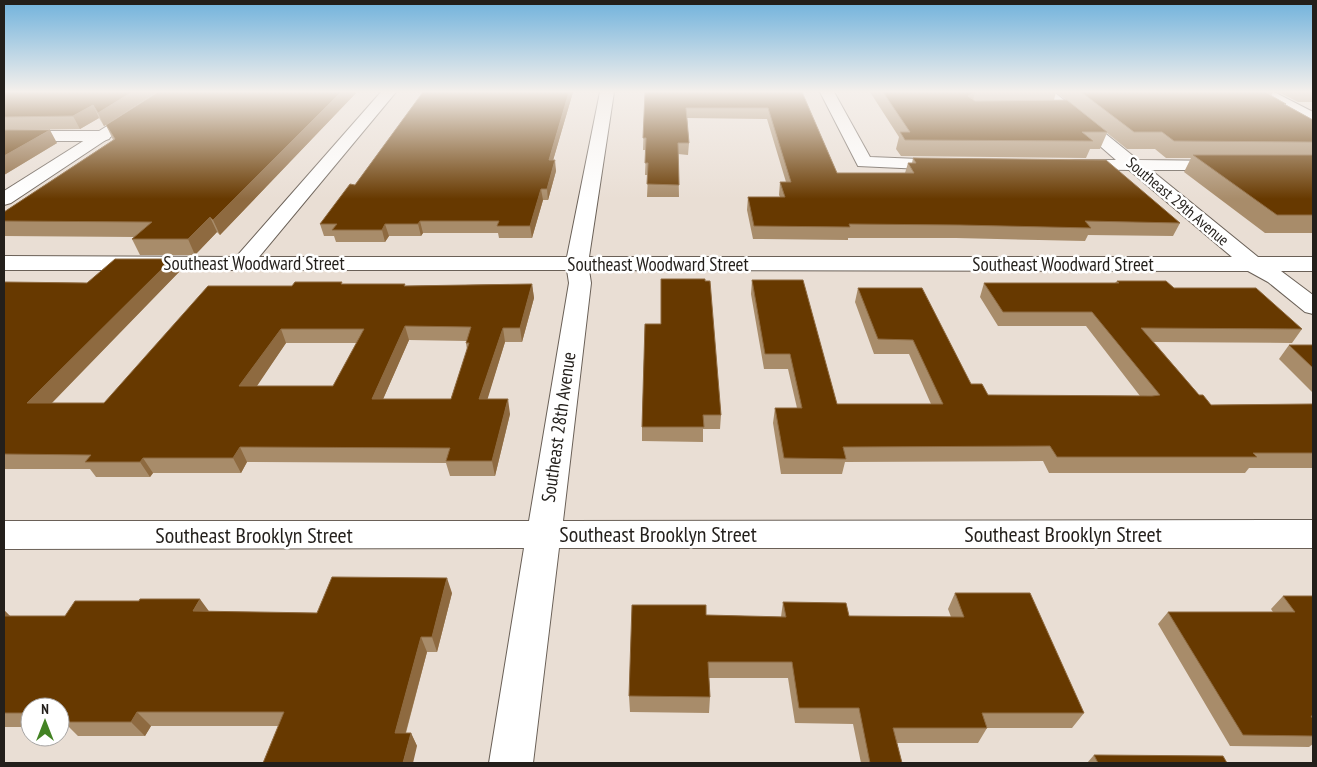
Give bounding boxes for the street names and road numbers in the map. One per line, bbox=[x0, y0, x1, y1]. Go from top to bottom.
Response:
street label: Southeast 29th Avenue bbox=[1123, 152, 1233, 250]
street label: Southeast Woodward Street bbox=[163, 251, 345, 275]
street label: Southeast Woodward Street bbox=[567, 252, 749, 276]
street label: Southeast Woodward Street bbox=[972, 252, 1154, 276]
street label: Southeast 28th Avenue bbox=[536, 350, 580, 504]
street label: Southeast Brooklyn Street bbox=[559, 520, 757, 548]
street label: Southeast Brooklyn Street bbox=[964, 520, 1162, 548]
street label: Southeast Brooklyn Street bbox=[155, 521, 353, 549]

